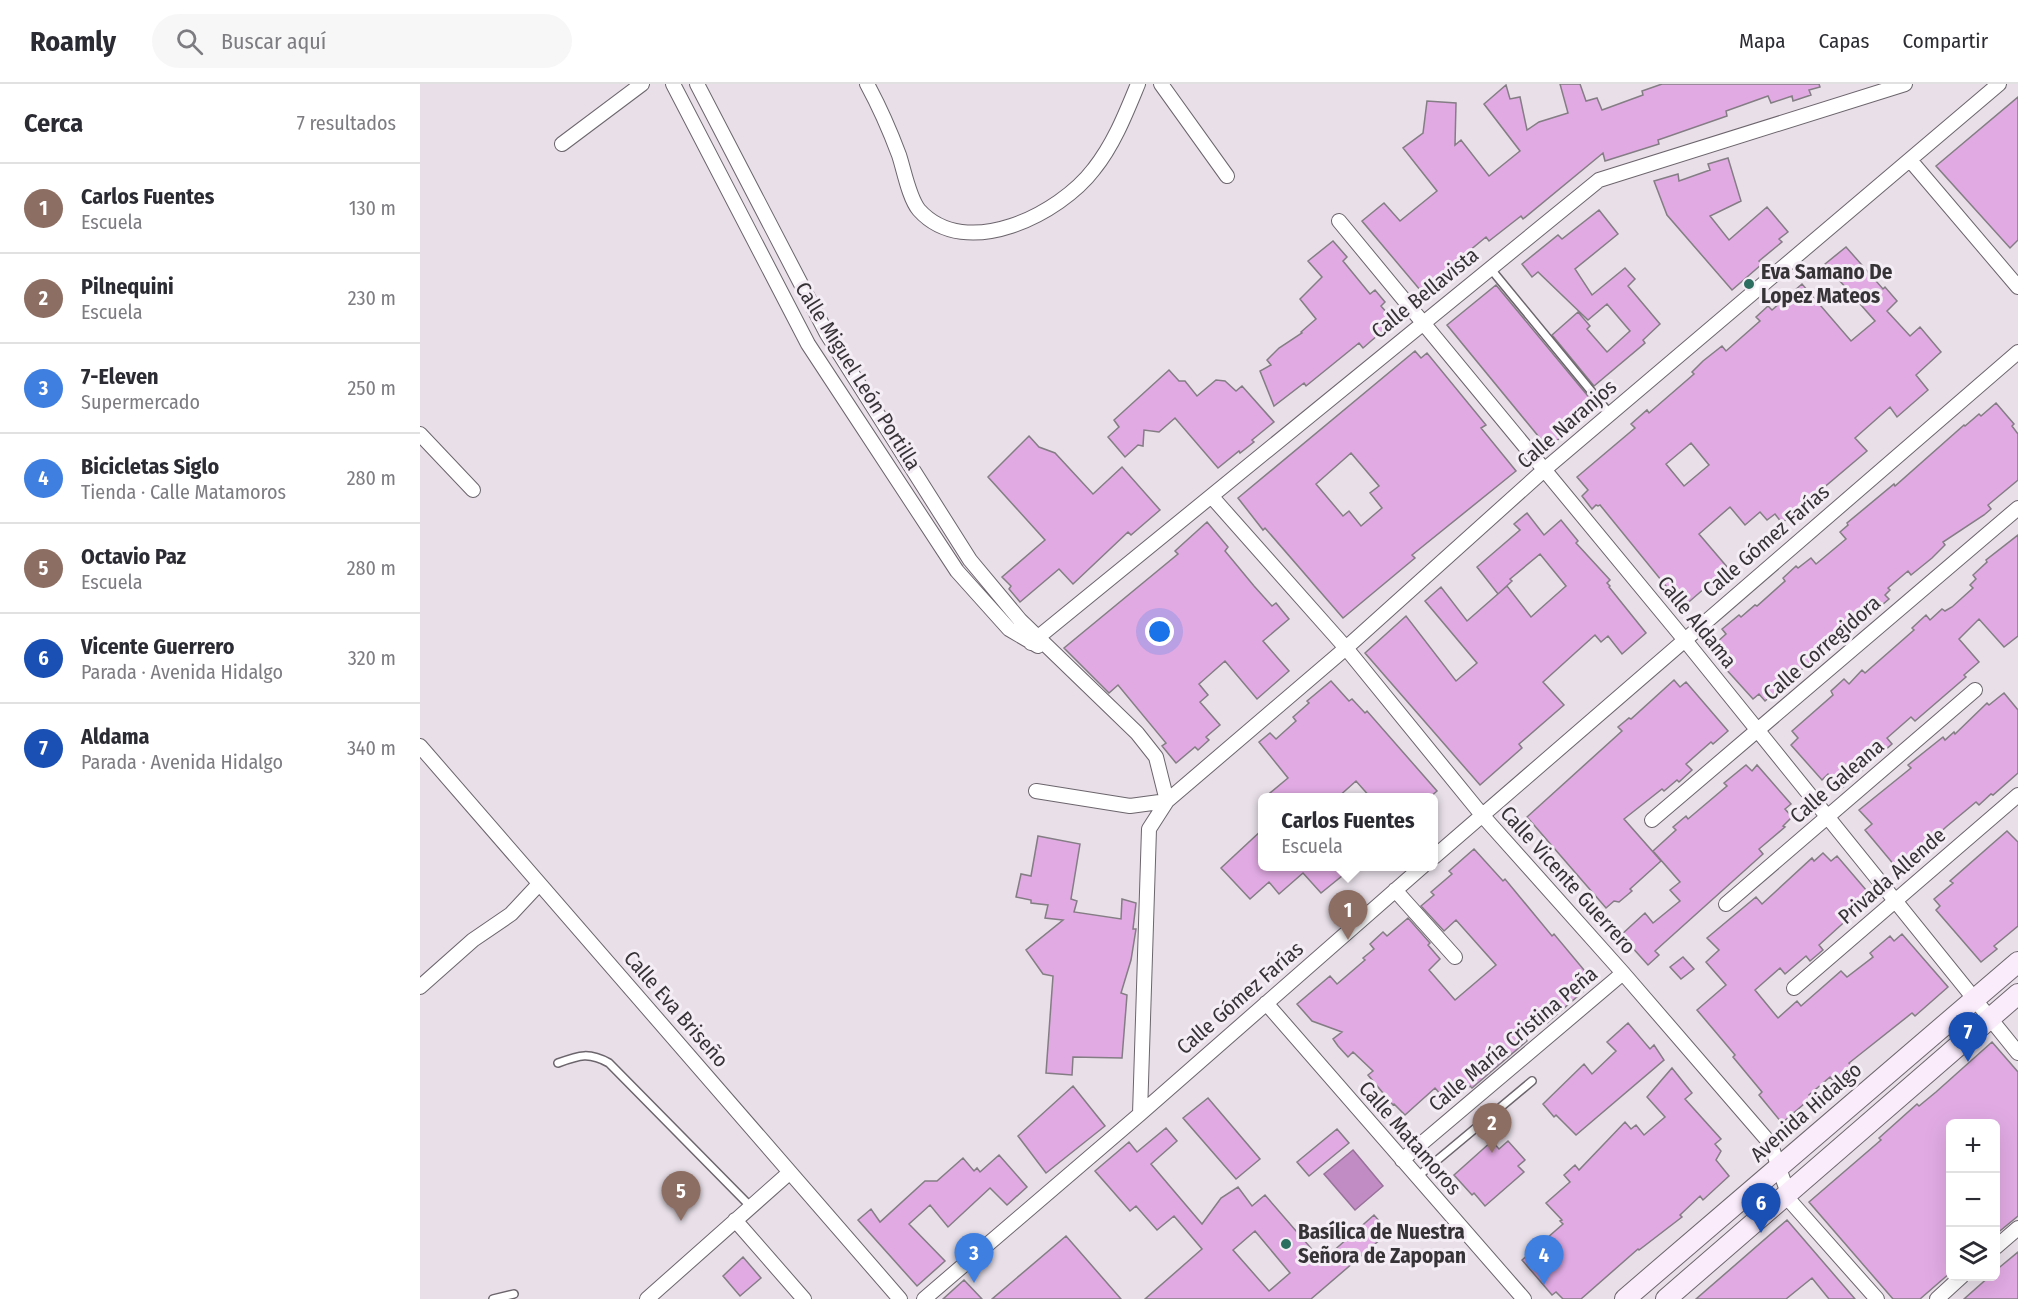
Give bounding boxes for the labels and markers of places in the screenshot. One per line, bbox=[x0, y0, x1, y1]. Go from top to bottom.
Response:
place label: Eva Samano De Lopez Mateos bbox=[1761, 259, 1893, 309]
marker: Eva Samano De Lopez Mateos bbox=[1742, 277, 1756, 291]
pin: 1 bbox=[1328, 890, 1368, 940]
pin: 7 bbox=[1948, 1012, 1988, 1062]
pin: 2 bbox=[1472, 1104, 1512, 1153]
pin: 5 bbox=[662, 1172, 700, 1221]
pin: 6 bbox=[1742, 1184, 1780, 1233]
place label: Basílica de Nuestra Señora de Zapopan bbox=[1298, 1219, 1466, 1269]
pin: 3 bbox=[954, 1234, 994, 1283]
pin: 4 bbox=[1524, 1236, 1564, 1285]
marker: Basílica de Nuestra Señora de Zapopan bbox=[1279, 1237, 1293, 1251]

